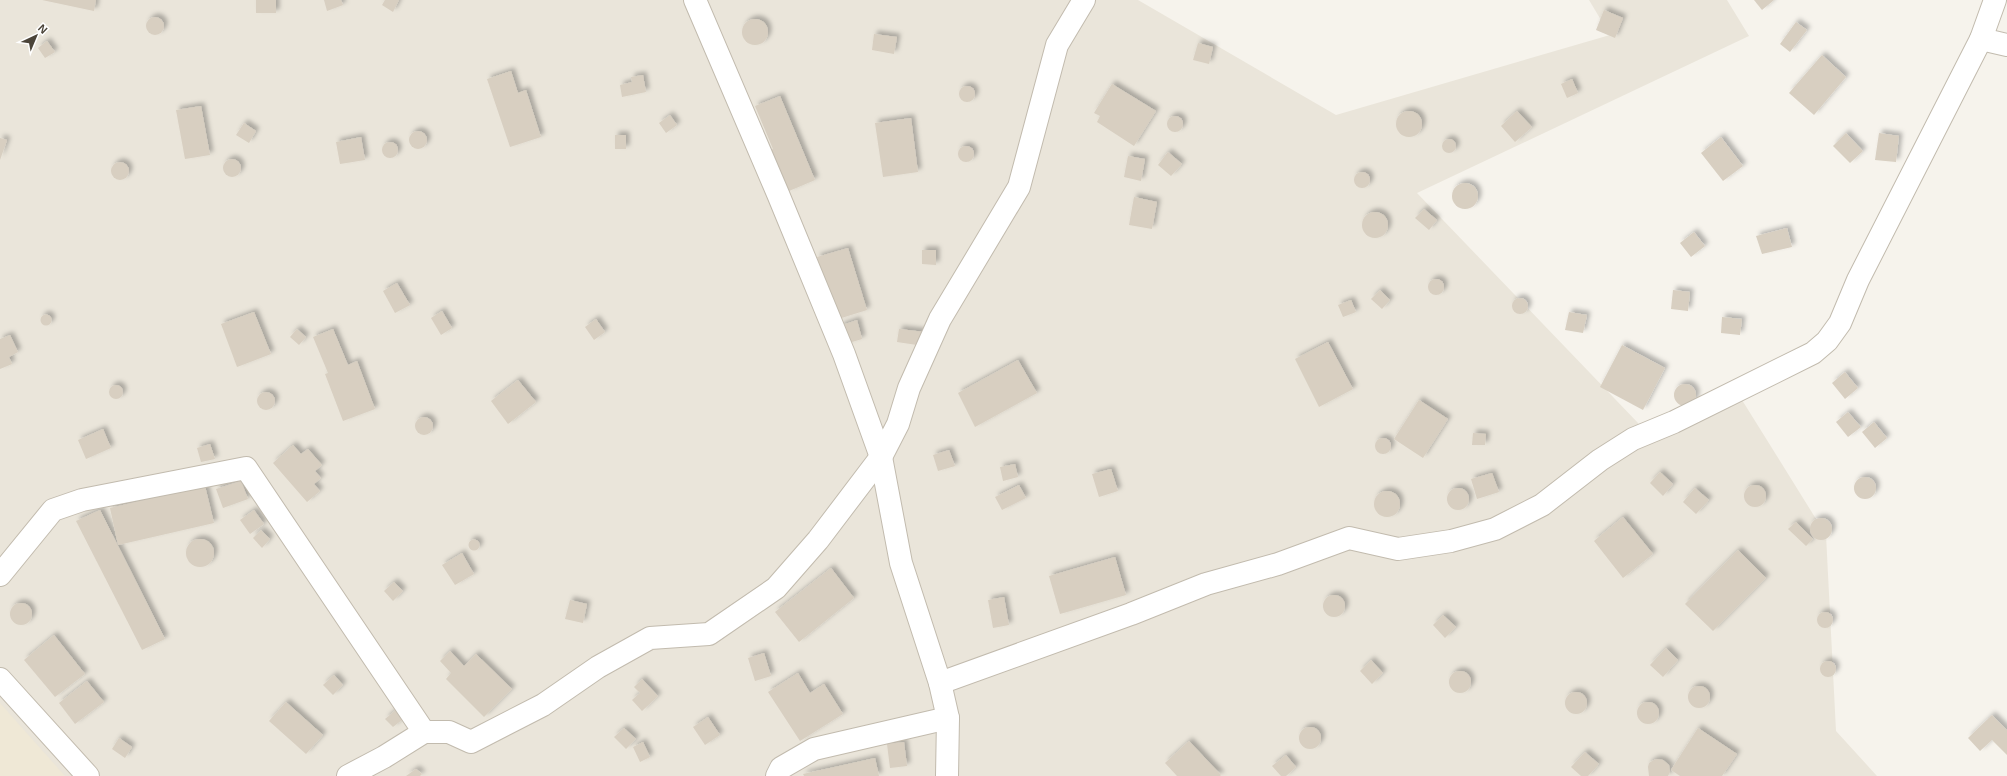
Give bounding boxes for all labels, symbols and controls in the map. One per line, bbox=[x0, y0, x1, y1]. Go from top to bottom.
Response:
north arrow bbox=[16, 16, 56, 56]
text: N bbox=[36, 22, 50, 36]

